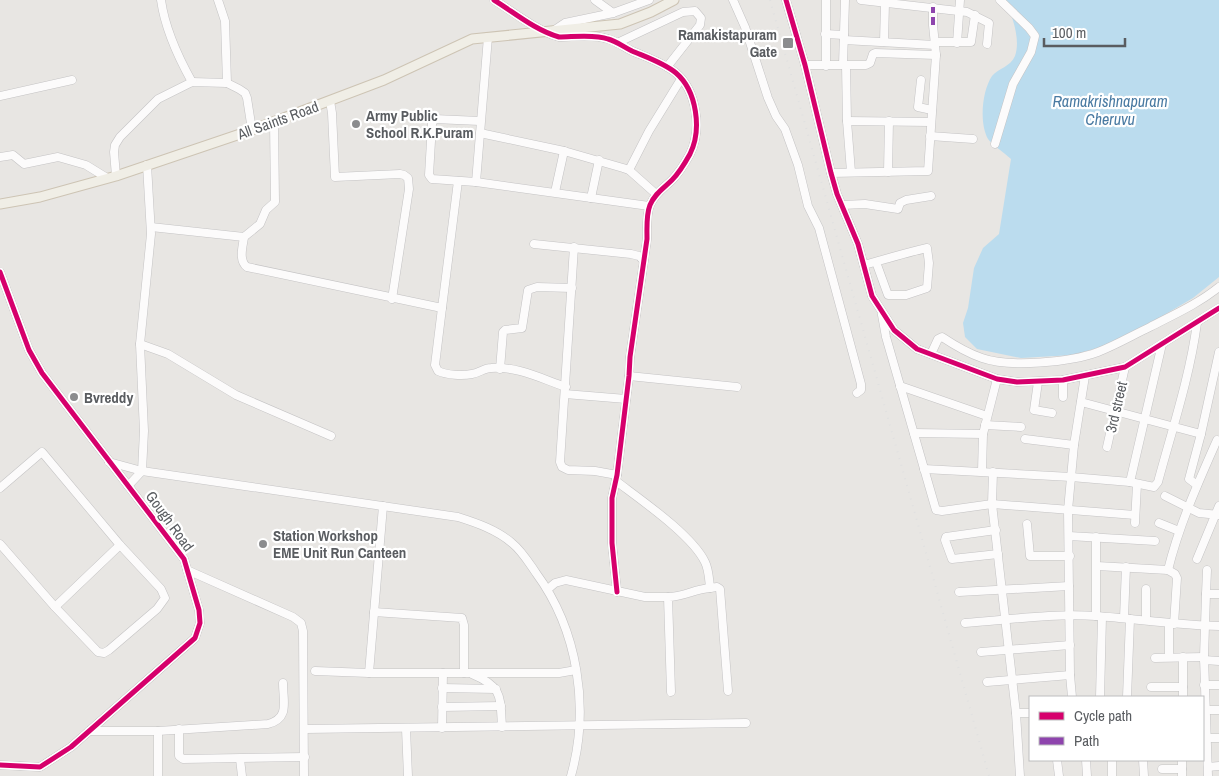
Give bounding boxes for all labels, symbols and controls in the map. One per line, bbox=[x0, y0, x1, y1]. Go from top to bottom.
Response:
scale bar bbox=[1044, 15, 1125, 47]
text: 100 m bbox=[1052, 22, 1086, 43]
place label: Ramakistapuram Gate bbox=[678, 24, 777, 62]
marker: Ramakistapuram Gate bbox=[781, 36, 795, 50]
water label: Ramakrishnapuram Cheruvu bbox=[1052, 90, 1168, 130]
street label: All Saints Road bbox=[234, 96, 321, 145]
place label: Army Public School R.K.Puram bbox=[366, 105, 473, 143]
marker: Army Public School R.K.Puram bbox=[350, 118, 362, 130]
street label: 3rd street bbox=[1100, 379, 1132, 435]
place label: Bvreddy bbox=[84, 387, 133, 408]
marker: Bvreddy bbox=[68, 391, 80, 403]
street label: Gough Road bbox=[141, 487, 199, 555]
place label: Station Workshop EME Unit Run Canteen bbox=[273, 525, 406, 563]
marker: Station Workshop EME Unit Run Canteen bbox=[257, 538, 269, 550]
legend bbox=[1029, 696, 1204, 761]
text: Cycle path bbox=[1074, 705, 1132, 726]
text: Path bbox=[1074, 730, 1099, 751]

